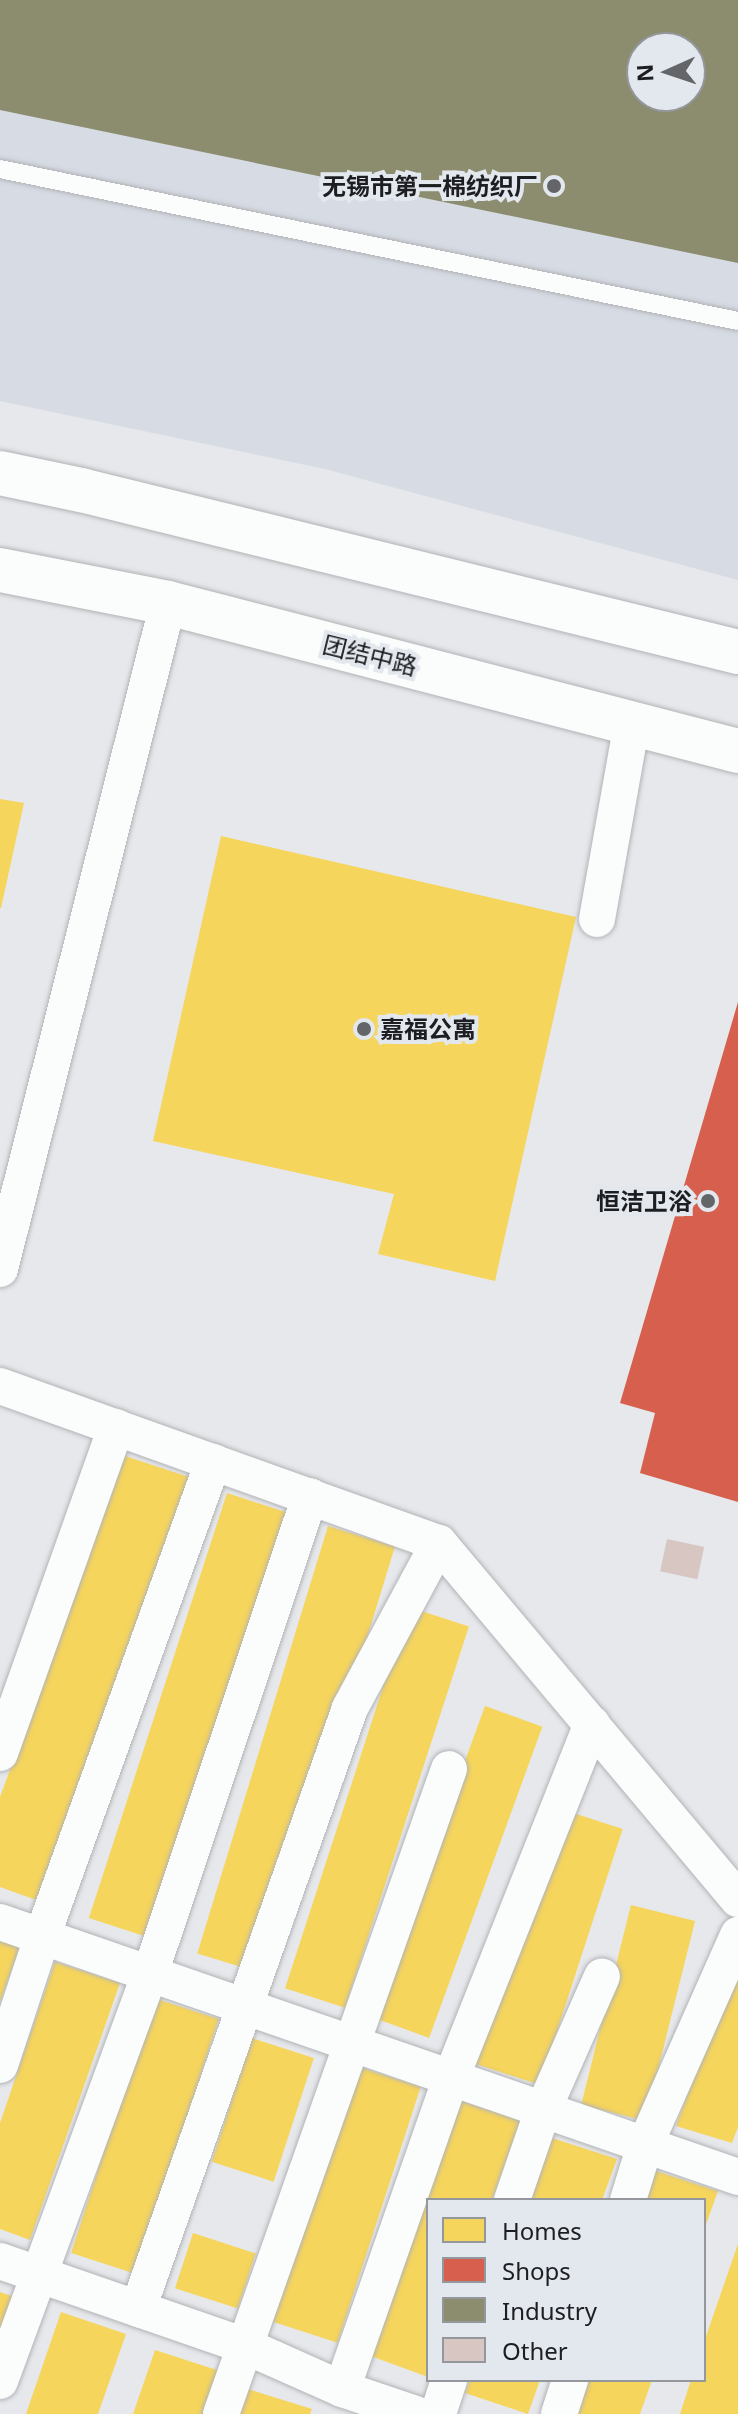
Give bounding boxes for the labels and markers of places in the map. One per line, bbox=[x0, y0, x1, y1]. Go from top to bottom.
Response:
place label: 无锡市第一棉纺织厂 bbox=[322, 172, 538, 200]
marker: 无锡市第一棉纺织厂 bbox=[545, 177, 563, 195]
place label: 嘉福公寓 bbox=[380, 1015, 476, 1043]
marker: 嘉福公寓 bbox=[355, 1020, 373, 1038]
place label: 恒洁卫浴 bbox=[596, 1187, 692, 1215]
marker: 恒洁卫浴 bbox=[699, 1192, 717, 1210]

